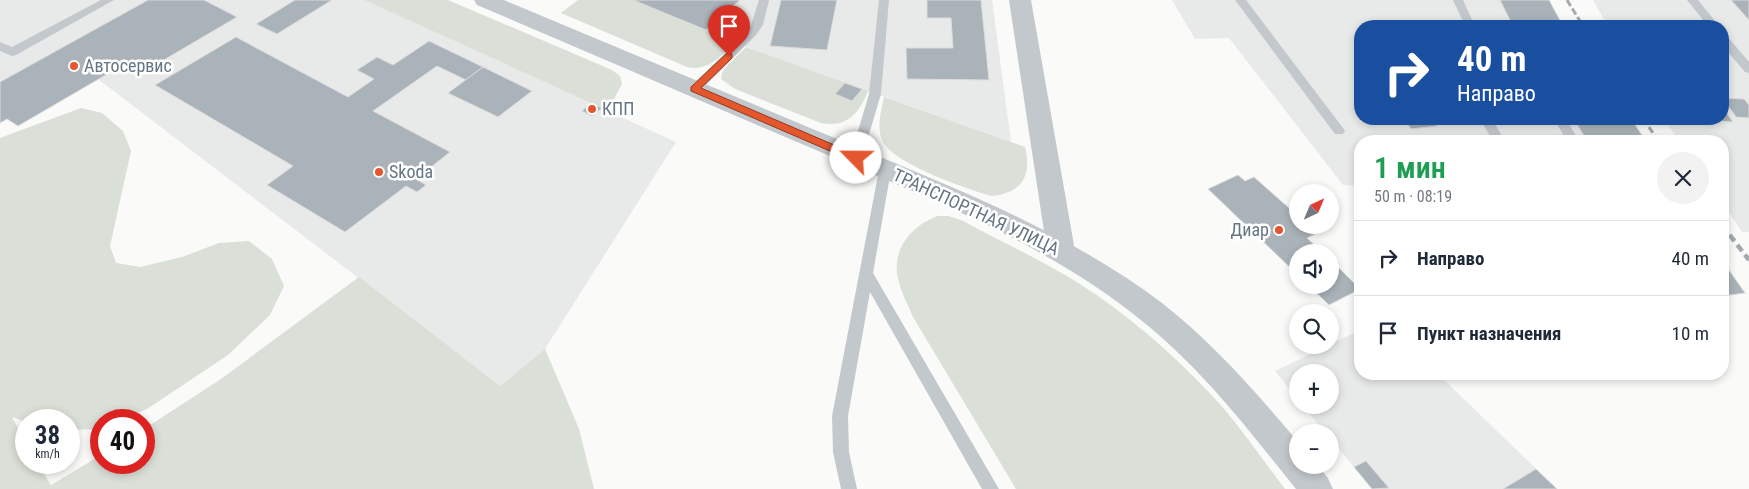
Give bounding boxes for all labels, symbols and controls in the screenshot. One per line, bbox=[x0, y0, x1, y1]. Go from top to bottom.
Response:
pin bbox=[708, 5, 750, 56]
icon: arrive bbox=[715, 12, 743, 40]
text: 40 m bbox=[1457, 39, 1526, 80]
icon: right bbox=[1374, 40, 1439, 105]
place label: Автосервис bbox=[84, 55, 172, 76]
marker: Автосервис bbox=[68, 60, 80, 72]
text: Направо bbox=[1457, 81, 1536, 106]
place label: КПП bbox=[602, 98, 634, 119]
marker: КПП bbox=[586, 103, 598, 115]
position arrow bbox=[829, 131, 881, 183]
text: 1 мин bbox=[1374, 150, 1446, 185]
button: close bbox=[1657, 152, 1709, 204]
place label: Skoda bbox=[389, 161, 433, 182]
street label: ТРАНСПОРТНАЯ УЛИЦА bbox=[890, 164, 1063, 260]
marker: Skoda bbox=[373, 166, 385, 178]
north arrow bbox=[1289, 184, 1339, 234]
map controls bbox=[1289, 184, 1339, 474]
text: 50 m · 08:19 bbox=[1374, 187, 1452, 206]
place label: Диар bbox=[1230, 219, 1269, 240]
marker: Диар bbox=[1273, 224, 1285, 236]
button: sound bbox=[1289, 244, 1339, 294]
icon: right bbox=[1374, 244, 1402, 272]
text: Направо bbox=[1417, 247, 1484, 270]
text: 40 m bbox=[1672, 247, 1709, 270]
button: search bbox=[1289, 304, 1339, 354]
icon: arrive bbox=[1374, 319, 1402, 347]
text: Пункт назначения bbox=[1417, 322, 1561, 345]
text: 10 m bbox=[1672, 322, 1709, 345]
button: + bbox=[1289, 364, 1339, 414]
speed limit sign: 40 bbox=[90, 409, 155, 474]
text: 38 bbox=[35, 421, 60, 450]
button: − bbox=[1289, 424, 1339, 474]
text: km/h bbox=[35, 447, 60, 461]

